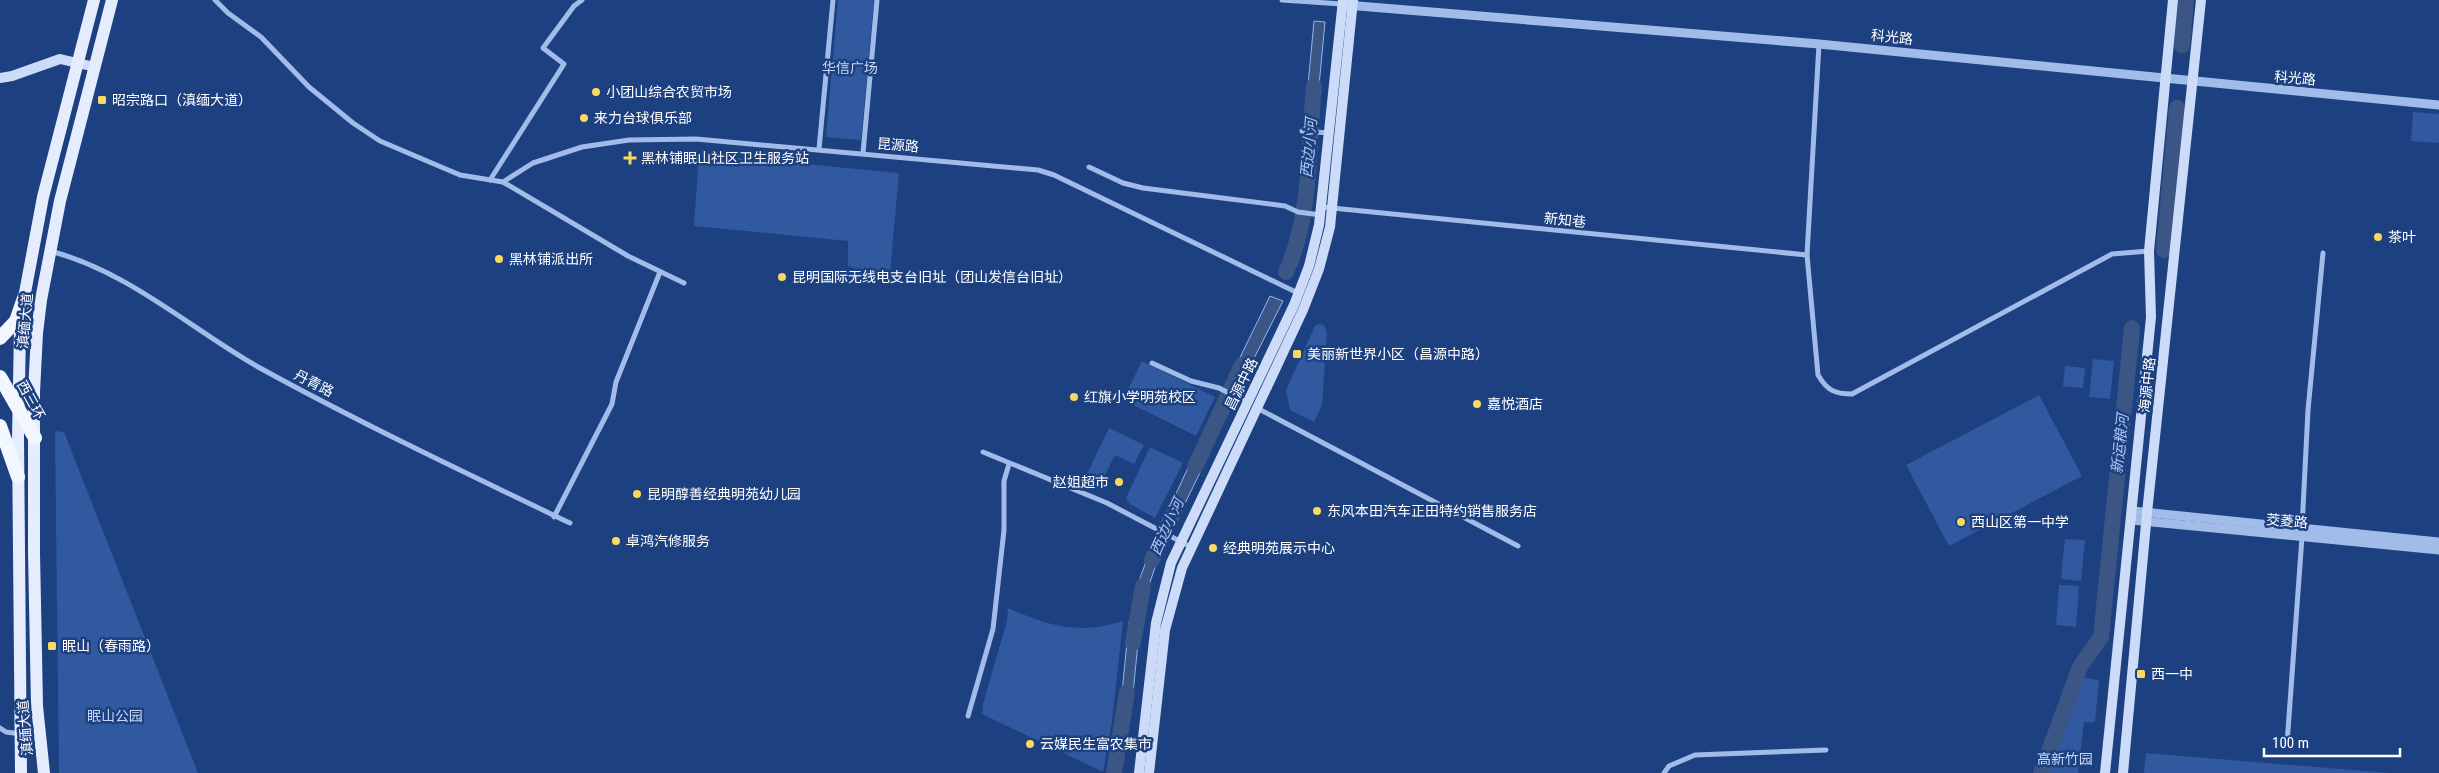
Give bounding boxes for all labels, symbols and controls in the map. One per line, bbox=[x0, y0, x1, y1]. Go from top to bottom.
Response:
street label: 科光路 bbox=[1870, 27, 1914, 47]
park label: 华信广场 bbox=[822, 60, 878, 76]
street label: 科光路 bbox=[2273, 68, 2317, 88]
place label: 小团山综合农贸市场 bbox=[606, 84, 732, 100]
marker: 小团山综合农贸市场 bbox=[590, 86, 602, 98]
place label: 昭宗路口（滇缅大道） bbox=[112, 92, 252, 108]
marker: 昭宗路口（滇缅大道） bbox=[96, 94, 108, 106]
place label: 来力台球俱乐部 bbox=[594, 110, 692, 126]
marker: 来力台球俱乐部 bbox=[578, 112, 590, 124]
water label: 西边小河 bbox=[1297, 114, 1321, 179]
street label: 昆源路 bbox=[876, 135, 920, 155]
place label: 黑林铺眠山社区卫生服务站 bbox=[641, 150, 809, 166]
marker: 黑林铺眠山社区卫生服务站 bbox=[623, 151, 637, 165]
street label: 新知巷 bbox=[1543, 210, 1587, 230]
place label: 茶叶 bbox=[2388, 229, 2416, 245]
marker: 茶叶 bbox=[2372, 231, 2384, 243]
place label: 黑林铺派出所 bbox=[509, 251, 593, 267]
marker: 黑林铺派出所 bbox=[493, 253, 505, 265]
place label: 昆明国际无线电支台旧址（团山发信台旧址） bbox=[792, 269, 1072, 285]
marker: 昆明国际无线电支台旧址（团山发信台旧址） bbox=[776, 271, 788, 283]
street label: 滇缅大道 bbox=[15, 292, 35, 350]
place label: 美丽新世界小区（昌源中路） bbox=[1307, 346, 1489, 362]
marker: 美丽新世界小区（昌源中路） bbox=[1291, 348, 1303, 360]
street label: 昌源中路 bbox=[1222, 355, 1260, 413]
street label: 海源中路 bbox=[2136, 356, 2158, 414]
street label: 丹青路 bbox=[292, 366, 336, 400]
street label: 西三环 bbox=[14, 378, 48, 422]
place label: 红旗小学明苑校区 bbox=[1084, 389, 1196, 405]
marker: 红旗小学明苑校区 bbox=[1068, 391, 1080, 403]
place label: 嘉悦酒店 bbox=[1487, 396, 1543, 412]
marker: 嘉悦酒店 bbox=[1471, 398, 1483, 410]
water label: 新运粮河 bbox=[2108, 410, 2132, 475]
place label: 赵姐超市 bbox=[1052, 474, 1109, 490]
marker: 赵姐超市 bbox=[1113, 476, 1125, 488]
place label: 昆明醇善经典明苑幼儿园 bbox=[647, 486, 801, 502]
marker: 昆明醇善经典明苑幼儿园 bbox=[631, 488, 643, 500]
water label: 西边小河 bbox=[1147, 493, 1189, 558]
place label: 东风本田汽车正田特约销售服务店 bbox=[1327, 503, 1537, 519]
marker: 东风本田汽车正田特约销售服务店 bbox=[1311, 505, 1323, 517]
street label: 茭菱路 bbox=[2265, 511, 2309, 531]
place label: 西山区第一中学 bbox=[1971, 514, 2069, 530]
marker: 西山区第一中学 bbox=[1955, 516, 1967, 528]
place label: 卓鸿汽修服务 bbox=[626, 533, 710, 549]
marker: 卓鸿汽修服务 bbox=[610, 535, 622, 547]
place label: 经典明苑展示中心 bbox=[1223, 540, 1335, 556]
marker: 经典明苑展示中心 bbox=[1207, 542, 1219, 554]
place label: 眠山（春雨路） bbox=[62, 638, 160, 654]
marker: 眠山（春雨路） bbox=[46, 640, 58, 652]
place label: 西一中 bbox=[2151, 666, 2193, 682]
marker: 西一中 bbox=[2135, 668, 2147, 680]
street label: 滇缅大道 bbox=[15, 699, 35, 757]
park label: 眠山公园 bbox=[87, 708, 143, 724]
scale bar bbox=[2264, 726, 2400, 758]
text: 100 m bbox=[2272, 734, 2309, 752]
place label: 云媒民生富农集市 bbox=[1040, 736, 1152, 752]
marker: 云媒民生富农集市 bbox=[1024, 738, 1036, 750]
park label: 高新竹园 bbox=[2037, 751, 2093, 767]

